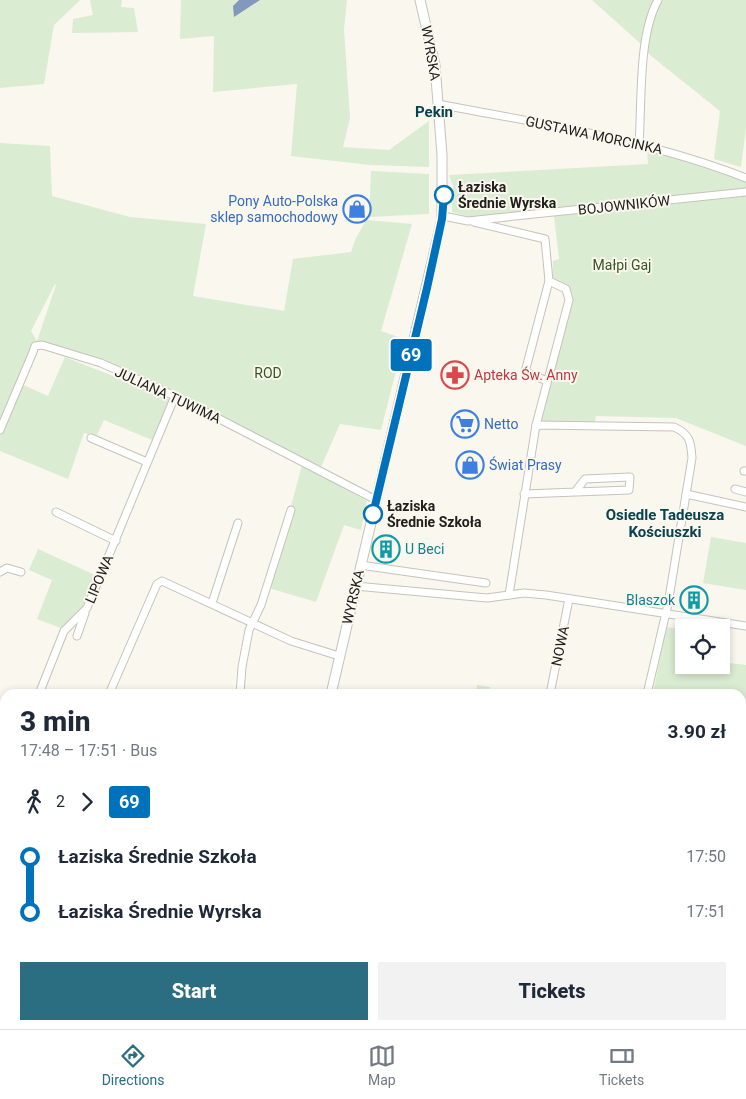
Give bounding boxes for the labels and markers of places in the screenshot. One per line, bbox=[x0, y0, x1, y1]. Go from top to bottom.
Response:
place label: Łaziska Średnie Wyrska bbox=[458, 179, 557, 211]
marker: Łaziska Średnie Wyrska bbox=[434, 185, 454, 205]
place label: Pony Auto-Polska sklep samochodowy bbox=[210, 193, 338, 225]
shop icon: Pony Auto-Polska sklep samochodowy bbox=[342, 194, 372, 224]
pharmacy icon: Apteka Św. Anny bbox=[440, 360, 470, 390]
place label: Apteka Św. Anny bbox=[474, 366, 578, 383]
supermarket icon: Netto bbox=[450, 409, 480, 439]
place label: Netto bbox=[484, 416, 518, 432]
shop icon: Świat Prasy bbox=[455, 450, 485, 480]
place label: Świat Prasy bbox=[489, 456, 562, 473]
place label: Łaziska Średnie Szkoła bbox=[387, 498, 482, 530]
marker: Łaziska Średnie Szkoła bbox=[363, 504, 383, 524]
building icon: U Beci bbox=[371, 534, 401, 564]
place label: U Beci bbox=[405, 541, 444, 557]
building icon: Blaszok bbox=[679, 585, 709, 615]
place label: Blaszok bbox=[626, 592, 676, 608]

